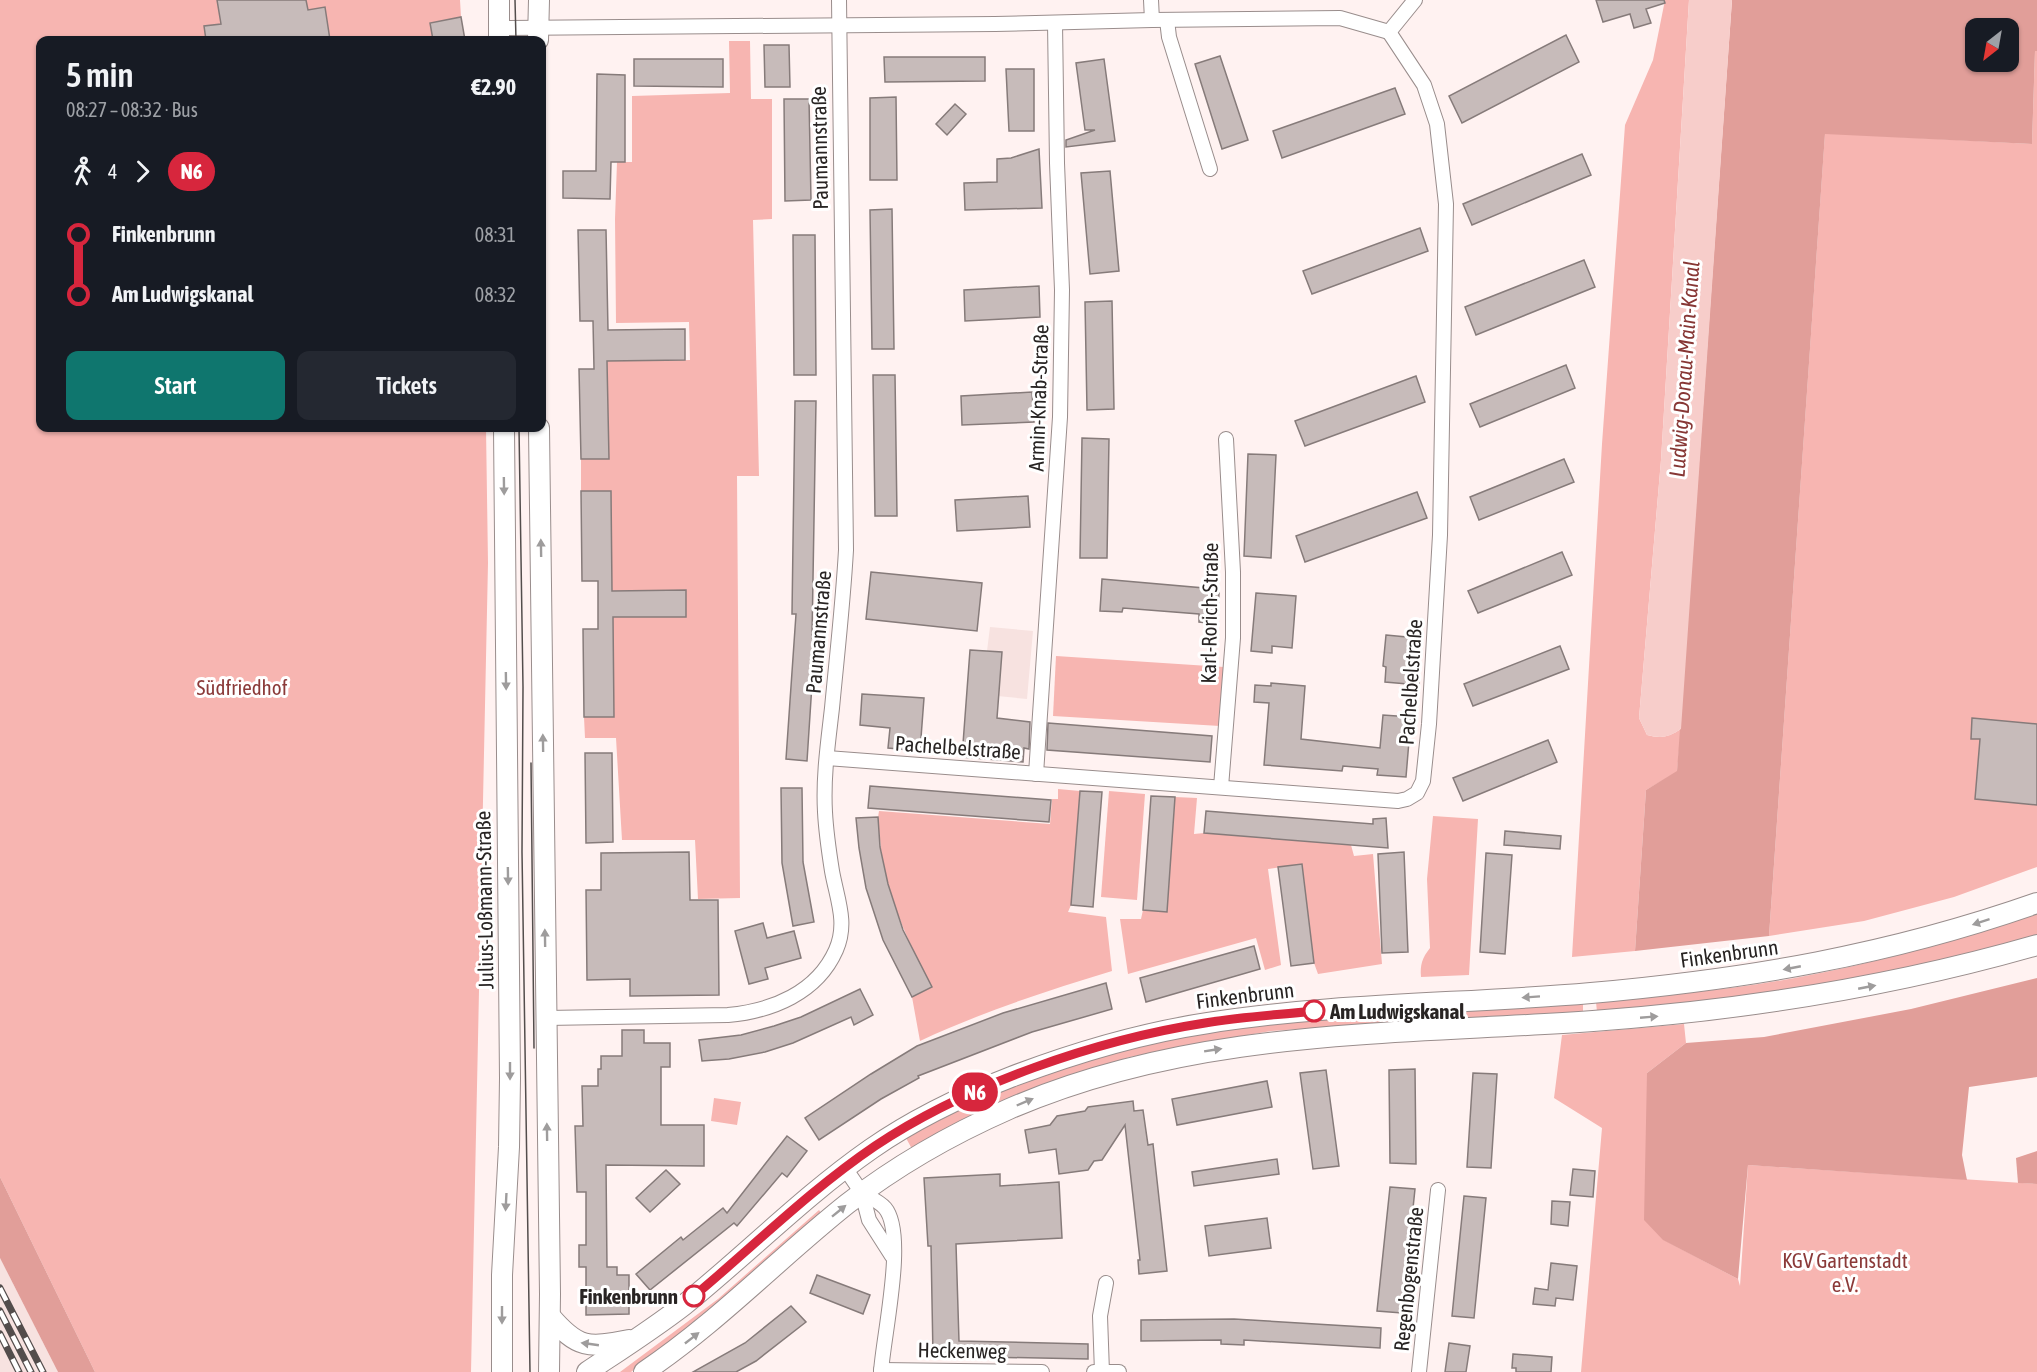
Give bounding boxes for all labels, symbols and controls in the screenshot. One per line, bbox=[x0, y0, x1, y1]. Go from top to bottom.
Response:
north arrow bbox=[1965, 18, 2019, 72]
map controls bbox=[1965, 18, 2019, 72]
text: 5 min bbox=[66, 56, 133, 94]
text: €2.90 bbox=[471, 74, 516, 100]
street label: Paumannstraße bbox=[806, 86, 832, 210]
text: 08:27 – 08:32 · Bus bbox=[66, 98, 198, 121]
icon: walk bbox=[66, 155, 99, 188]
icon: forward bbox=[126, 155, 159, 188]
text: N6 bbox=[180, 159, 203, 183]
text: 4 bbox=[108, 160, 117, 183]
text: Finkenbrunn bbox=[112, 221, 215, 247]
text: 08:31 bbox=[475, 223, 516, 246]
water label: Ludwig-Donau-Main-Kanal bbox=[1663, 260, 1705, 478]
text: Am Ludwigskanal bbox=[112, 281, 253, 307]
text: 08:32 bbox=[475, 283, 516, 306]
street label: Armin-Knab-Straße bbox=[1023, 324, 1053, 472]
button: Start bbox=[66, 351, 285, 420]
button: Tickets bbox=[297, 351, 516, 420]
one-way arrow bbox=[499, 476, 509, 495]
one-way arrow bbox=[536, 538, 546, 557]
street label: Karl-Rorich-Straße bbox=[1196, 542, 1222, 684]
street label: Paumannstraße bbox=[801, 569, 835, 695]
street label: Pachelbelstraße bbox=[1394, 618, 1426, 746]
one-way arrow bbox=[501, 671, 511, 690]
park label: Südfriedhof bbox=[197, 675, 288, 699]
street label: Pachelbelstraße bbox=[894, 731, 1022, 763]
one-way arrow bbox=[538, 733, 548, 752]
street label: Julius-Loßmann-Straße bbox=[470, 811, 498, 989]
one-way arrow bbox=[503, 866, 513, 885]
one-way arrow bbox=[1972, 917, 1990, 927]
one-way arrow bbox=[540, 928, 550, 947]
street label: Finkenbrunn bbox=[1678, 934, 1780, 972]
one-way arrow bbox=[1783, 964, 1802, 973]
street label: Finkenbrunn bbox=[1195, 977, 1295, 1013]
one-way arrow bbox=[1857, 982, 1876, 991]
one-way arrow bbox=[1521, 992, 1540, 1002]
place label: Am Ludwigskanal bbox=[1329, 999, 1465, 1023]
marker: Am Ludwigskanal bbox=[1303, 1000, 1325, 1022]
one-way arrow bbox=[1639, 1012, 1658, 1022]
one-way arrow bbox=[1203, 1045, 1222, 1054]
one-way arrow bbox=[505, 1061, 515, 1080]
line badge: N6 bbox=[948, 1072, 1002, 1112]
text: N6 bbox=[964, 1080, 986, 1104]
one-way arrow bbox=[1017, 1097, 1035, 1107]
one-way arrow bbox=[542, 1123, 552, 1142]
one-way arrow bbox=[501, 1193, 511, 1212]
one-way arrow bbox=[832, 1205, 847, 1217]
street label: Regenbogenstraße bbox=[1388, 1206, 1428, 1352]
park label: KGV Gartenstadt e.V. bbox=[1782, 1248, 1908, 1296]
place label: Finkenbrunn bbox=[579, 1284, 678, 1308]
marker: Finkenbrunn bbox=[683, 1285, 705, 1307]
one-way arrow bbox=[497, 1305, 507, 1324]
one-way arrow bbox=[684, 1331, 700, 1344]
street label: Heckenweg bbox=[917, 1337, 1007, 1363]
one-way arrow bbox=[580, 1339, 599, 1348]

